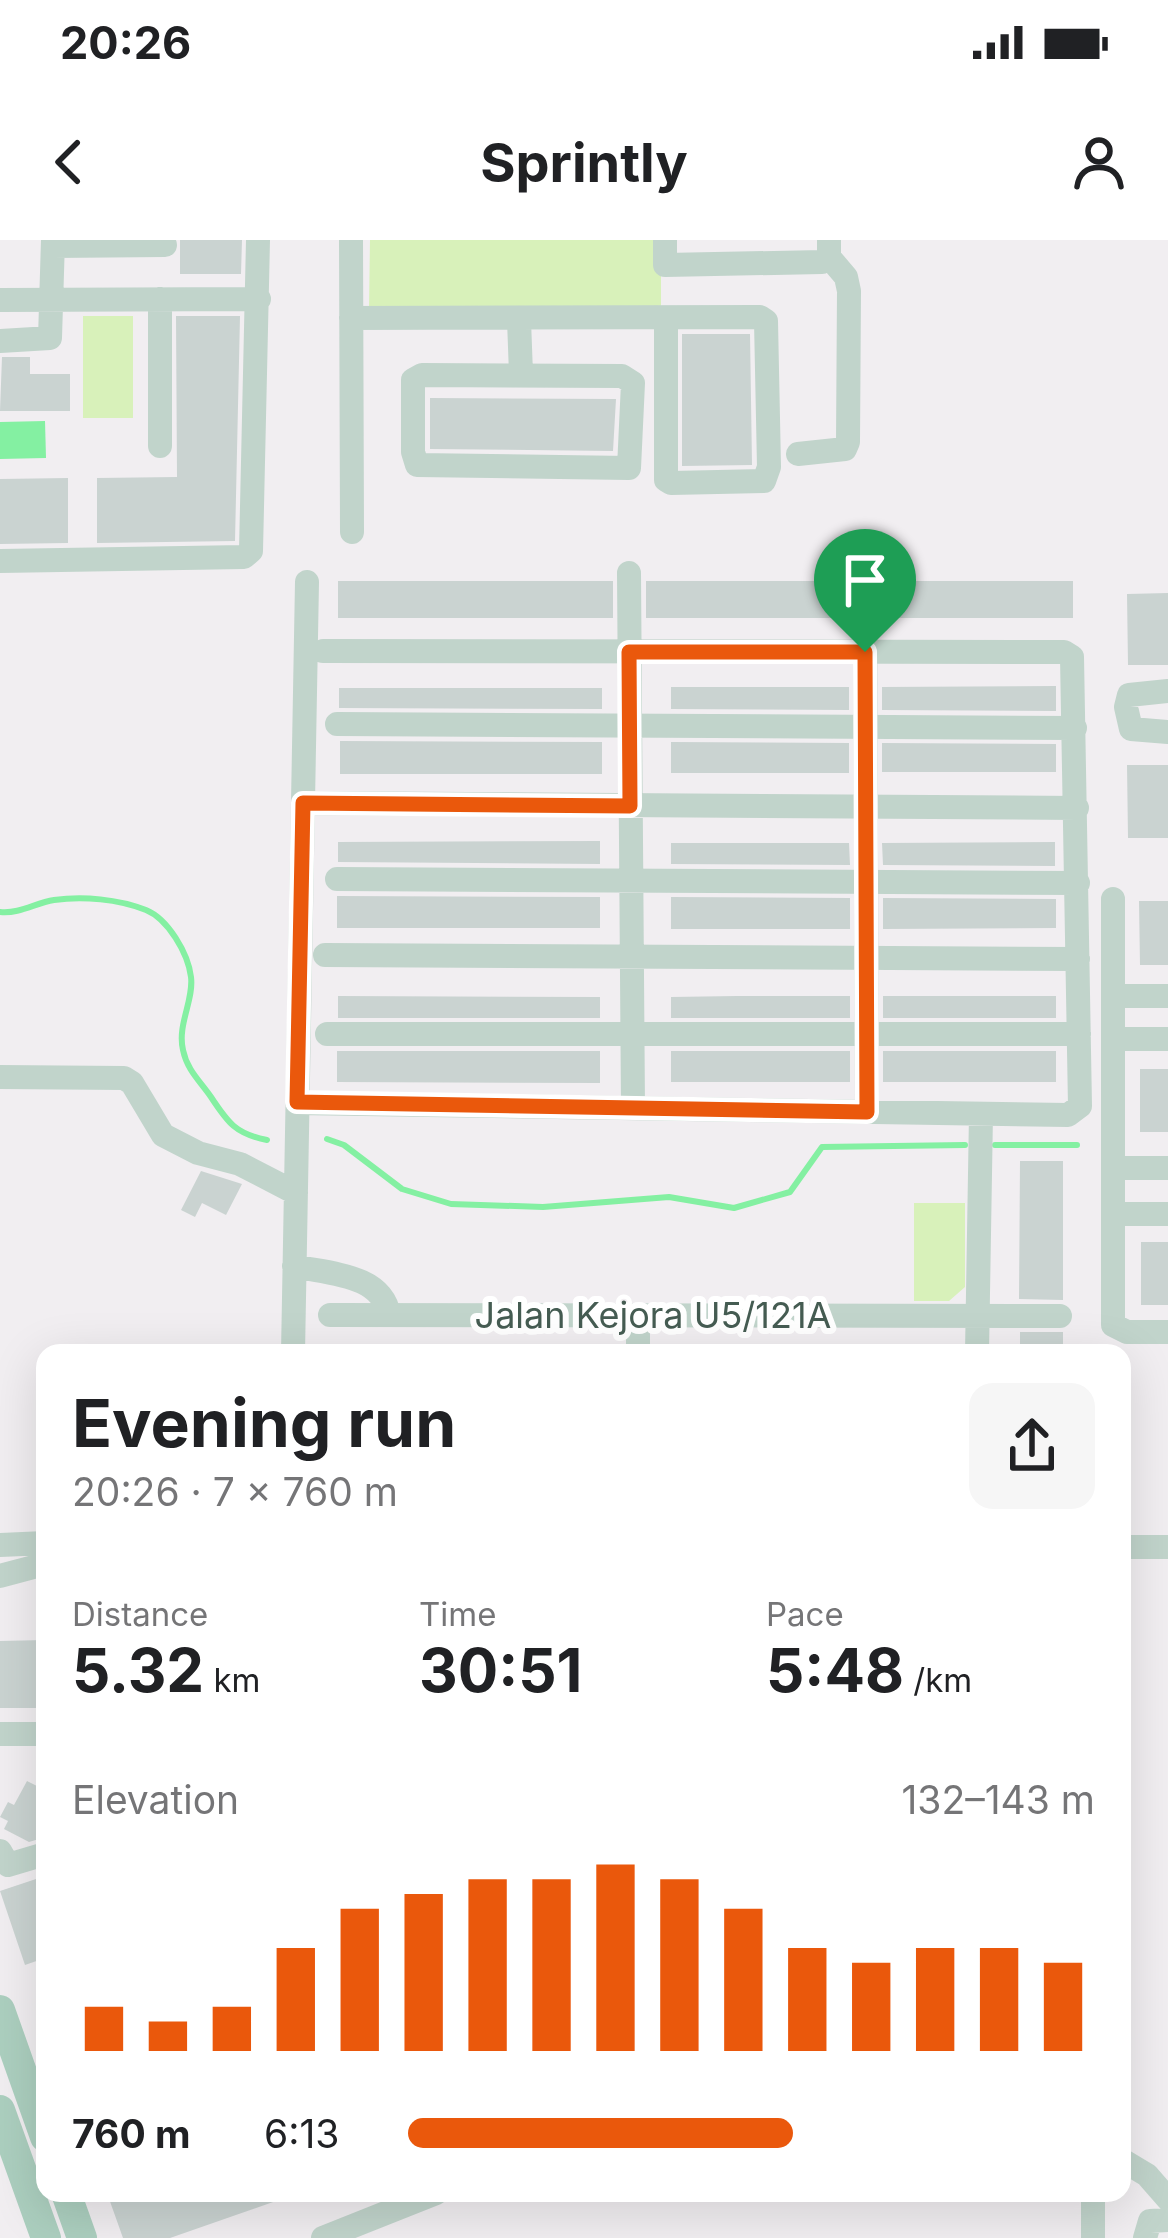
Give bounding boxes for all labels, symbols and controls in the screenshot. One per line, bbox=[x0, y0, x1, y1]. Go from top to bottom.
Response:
text: 20:26 bbox=[60, 15, 191, 70]
icon: back bbox=[36, 129, 102, 195]
icon: person bbox=[1066, 129, 1132, 195]
text: Sprintly bbox=[480, 130, 688, 195]
pin bbox=[814, 529, 916, 652]
icon: arrive bbox=[832, 547, 898, 613]
street label: Jalan Kejora U5/121A bbox=[475, 1293, 831, 1337]
text: Evening run bbox=[72, 1383, 456, 1463]
button: share bbox=[969, 1383, 1095, 1509]
text: 20:26 · 7 × 760 m bbox=[72, 1468, 398, 1515]
text: Distance bbox=[72, 1594, 208, 1634]
text: Time bbox=[419, 1594, 496, 1634]
text: Pace bbox=[766, 1594, 844, 1634]
text: 5.32 bbox=[72, 1634, 204, 1706]
text: 30:51 bbox=[419, 1634, 582, 1706]
text: 5:48 bbox=[766, 1634, 904, 1706]
text: km bbox=[204, 1660, 260, 1700]
text: /km bbox=[904, 1660, 972, 1700]
text: Elevation bbox=[72, 1776, 239, 1823]
text: 132–143 m bbox=[901, 1776, 1095, 1823]
text: 760 m bbox=[72, 2110, 191, 2157]
text: 6:13 bbox=[264, 2110, 339, 2157]

